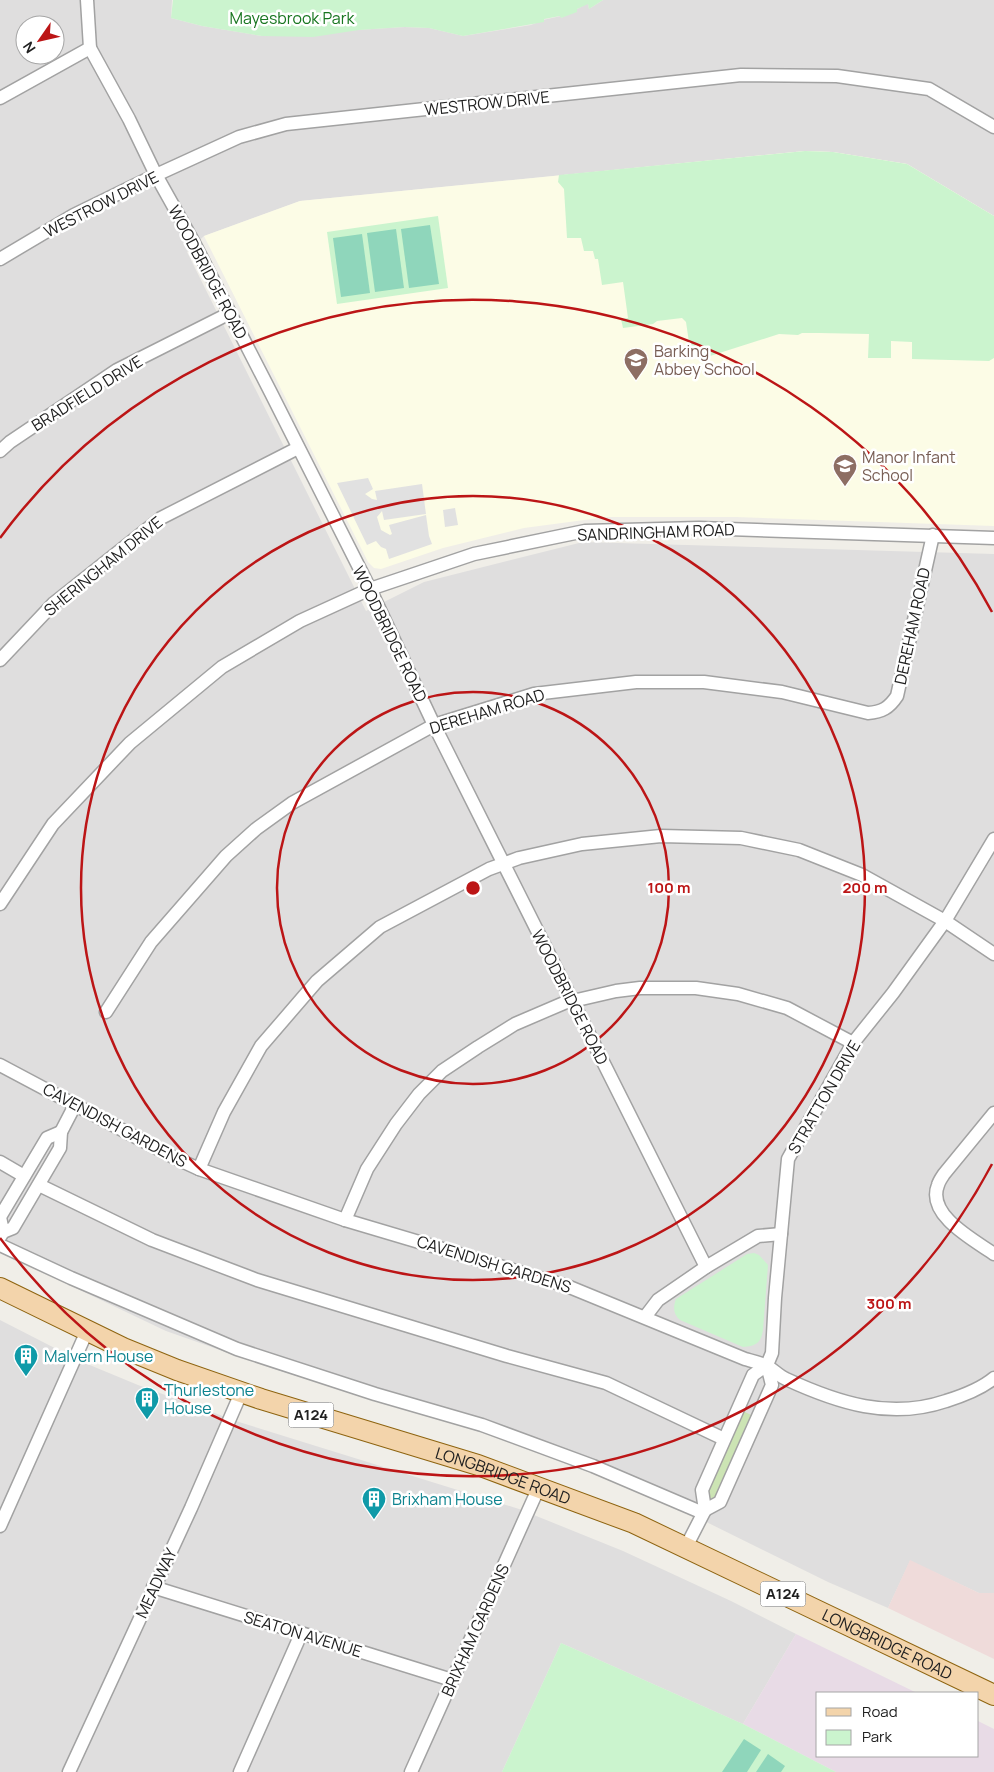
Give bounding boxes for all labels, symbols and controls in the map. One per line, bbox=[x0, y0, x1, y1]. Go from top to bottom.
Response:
park label: Mayesbrook Park bbox=[230, 7, 355, 29]
north arrow bbox=[15, 15, 65, 65]
text: N bbox=[18, 38, 39, 57]
street label: WESTROW DRIVE bbox=[423, 85, 551, 121]
street label: WESTROW DRIVE bbox=[40, 166, 162, 242]
street label: WOODBRIDGE ROAD bbox=[163, 201, 253, 343]
place label: Barking Abbey School bbox=[654, 340, 755, 380]
school or university icon: Barking Abbey School bbox=[623, 347, 649, 381]
street label: BRADFIELD DRIVE bbox=[27, 350, 147, 436]
place label: Manor Infant School bbox=[862, 446, 956, 486]
school or university icon: Manor Infant School bbox=[832, 453, 858, 487]
street label: SHERINGHAM DRIVE bbox=[39, 511, 167, 621]
street label: SANDRINGHAM ROAD bbox=[577, 518, 735, 546]
street label: WOODBRIDGE ROAD bbox=[348, 562, 433, 706]
street label: DEREHAM ROAD bbox=[889, 565, 935, 687]
street label: DEREHAM ROAD bbox=[427, 683, 547, 739]
text: 100 m bbox=[648, 877, 690, 898]
text: 200 m bbox=[842, 877, 888, 898]
centre of rings bbox=[464, 879, 482, 897]
street label: WOODBRIDGE ROAD bbox=[526, 926, 614, 1068]
street label: STRATTON DRIVE bbox=[783, 1036, 865, 1158]
street label: CAVENDISH GARDENS bbox=[39, 1078, 191, 1172]
street label: CAVENDISH GARDENS bbox=[414, 1230, 574, 1298]
text: 300 m bbox=[867, 1293, 911, 1314]
building icon: Malvern House bbox=[13, 1343, 39, 1377]
place label: Malvern House bbox=[44, 1345, 153, 1367]
place label: Thurlestone House bbox=[164, 1379, 254, 1419]
building icon: Thurlestone House bbox=[134, 1386, 160, 1420]
road number: A124 bbox=[288, 1402, 334, 1428]
street label: LONGBRIDGE ROAD bbox=[433, 1442, 574, 1510]
building icon: Brixham House bbox=[361, 1486, 387, 1520]
place label: Brixham House bbox=[392, 1488, 503, 1510]
street label: MEADWAY bbox=[130, 1544, 182, 1622]
street label: BRIXHAM GARDENS bbox=[436, 1560, 514, 1700]
road number: A124 bbox=[760, 1582, 806, 1606]
street label: LONGBRIDGE ROAD bbox=[819, 1604, 956, 1685]
street label: SEATON AVENUE bbox=[241, 1606, 365, 1662]
legend bbox=[816, 1692, 979, 1757]
text: Road bbox=[862, 1701, 898, 1722]
text: Park bbox=[862, 1726, 892, 1747]

